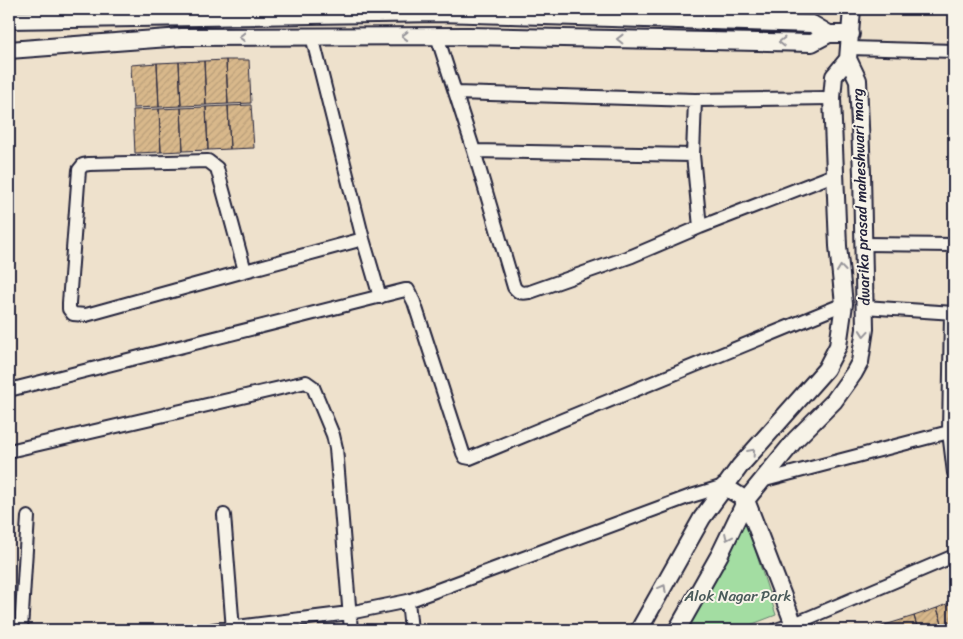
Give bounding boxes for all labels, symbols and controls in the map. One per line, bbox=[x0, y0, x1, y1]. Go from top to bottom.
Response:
one-way arrow bbox=[400, 31, 408, 41]
one-way arrow bbox=[238, 32, 246, 42]
one-way arrow bbox=[615, 34, 623, 44]
one-way arrow bbox=[778, 37, 786, 47]
street label: dwarika prasad maheshwari marg bbox=[844, 87, 878, 306]
one-way arrow bbox=[836, 265, 847, 273]
one-way arrow bbox=[859, 329, 870, 337]
one-way arrow bbox=[746, 449, 755, 458]
one-way arrow bbox=[724, 532, 735, 541]
park label: Alok Nagar Park bbox=[683, 583, 792, 609]
one-way arrow bbox=[657, 584, 667, 593]

